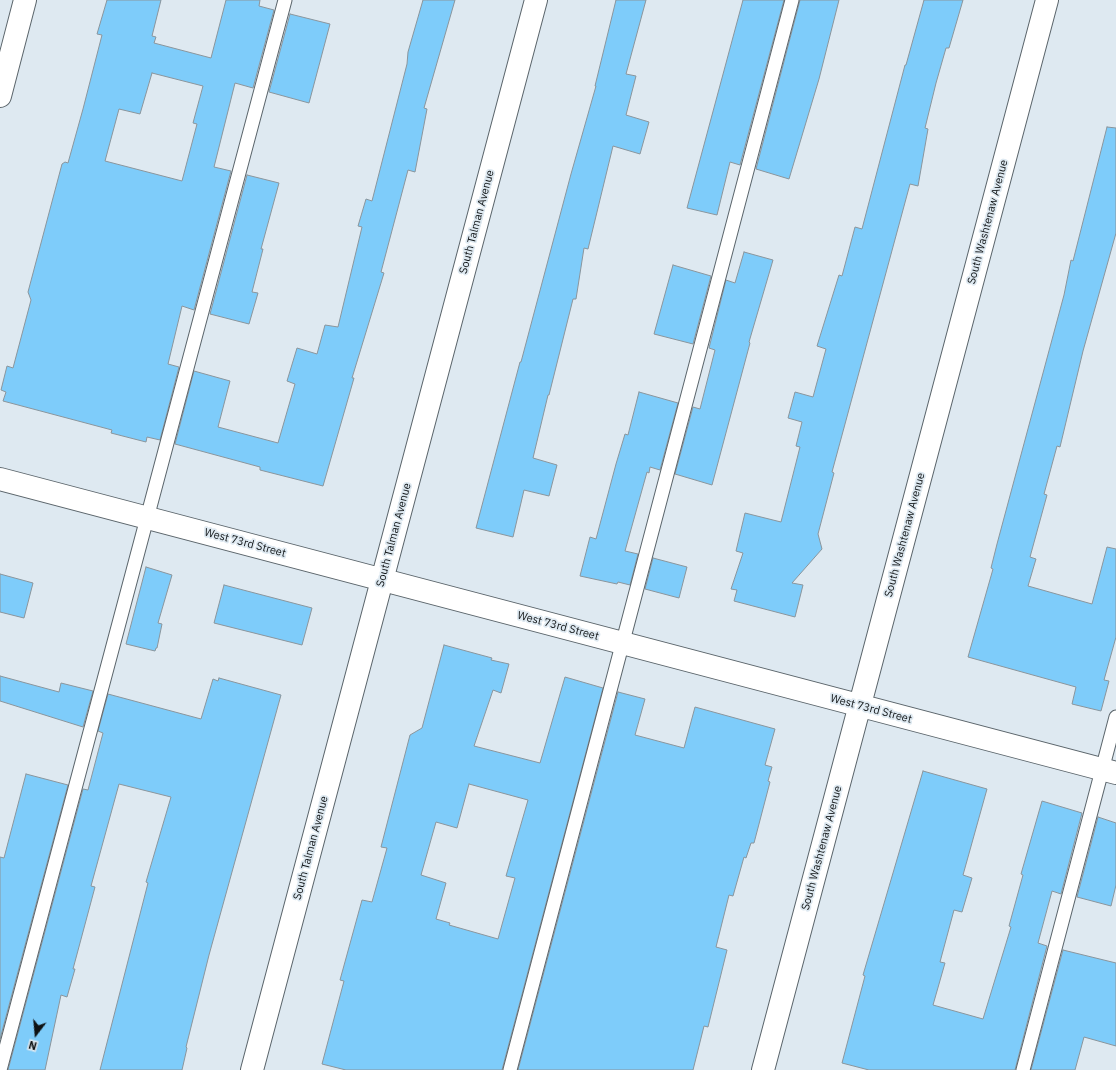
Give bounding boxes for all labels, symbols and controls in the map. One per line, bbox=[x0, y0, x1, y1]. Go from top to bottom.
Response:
street label: South Washtenaw Avenue bbox=[965, 158, 1011, 286]
street label: South Talman Avenue bbox=[457, 169, 497, 275]
street label: South Washtenaw Avenue bbox=[882, 471, 928, 599]
street label: South Talman Avenue bbox=[374, 482, 414, 588]
street label: West 73rd Street bbox=[203, 526, 287, 560]
street label: West 73rd Street bbox=[516, 609, 600, 643]
street label: West 73rd Street bbox=[829, 692, 913, 726]
street label: South Washtenaw Avenue bbox=[799, 784, 845, 912]
street label: South Talman Avenue bbox=[291, 795, 331, 901]
north arrow bbox=[16, 1014, 56, 1054]
text: N bbox=[27, 1038, 38, 1053]

